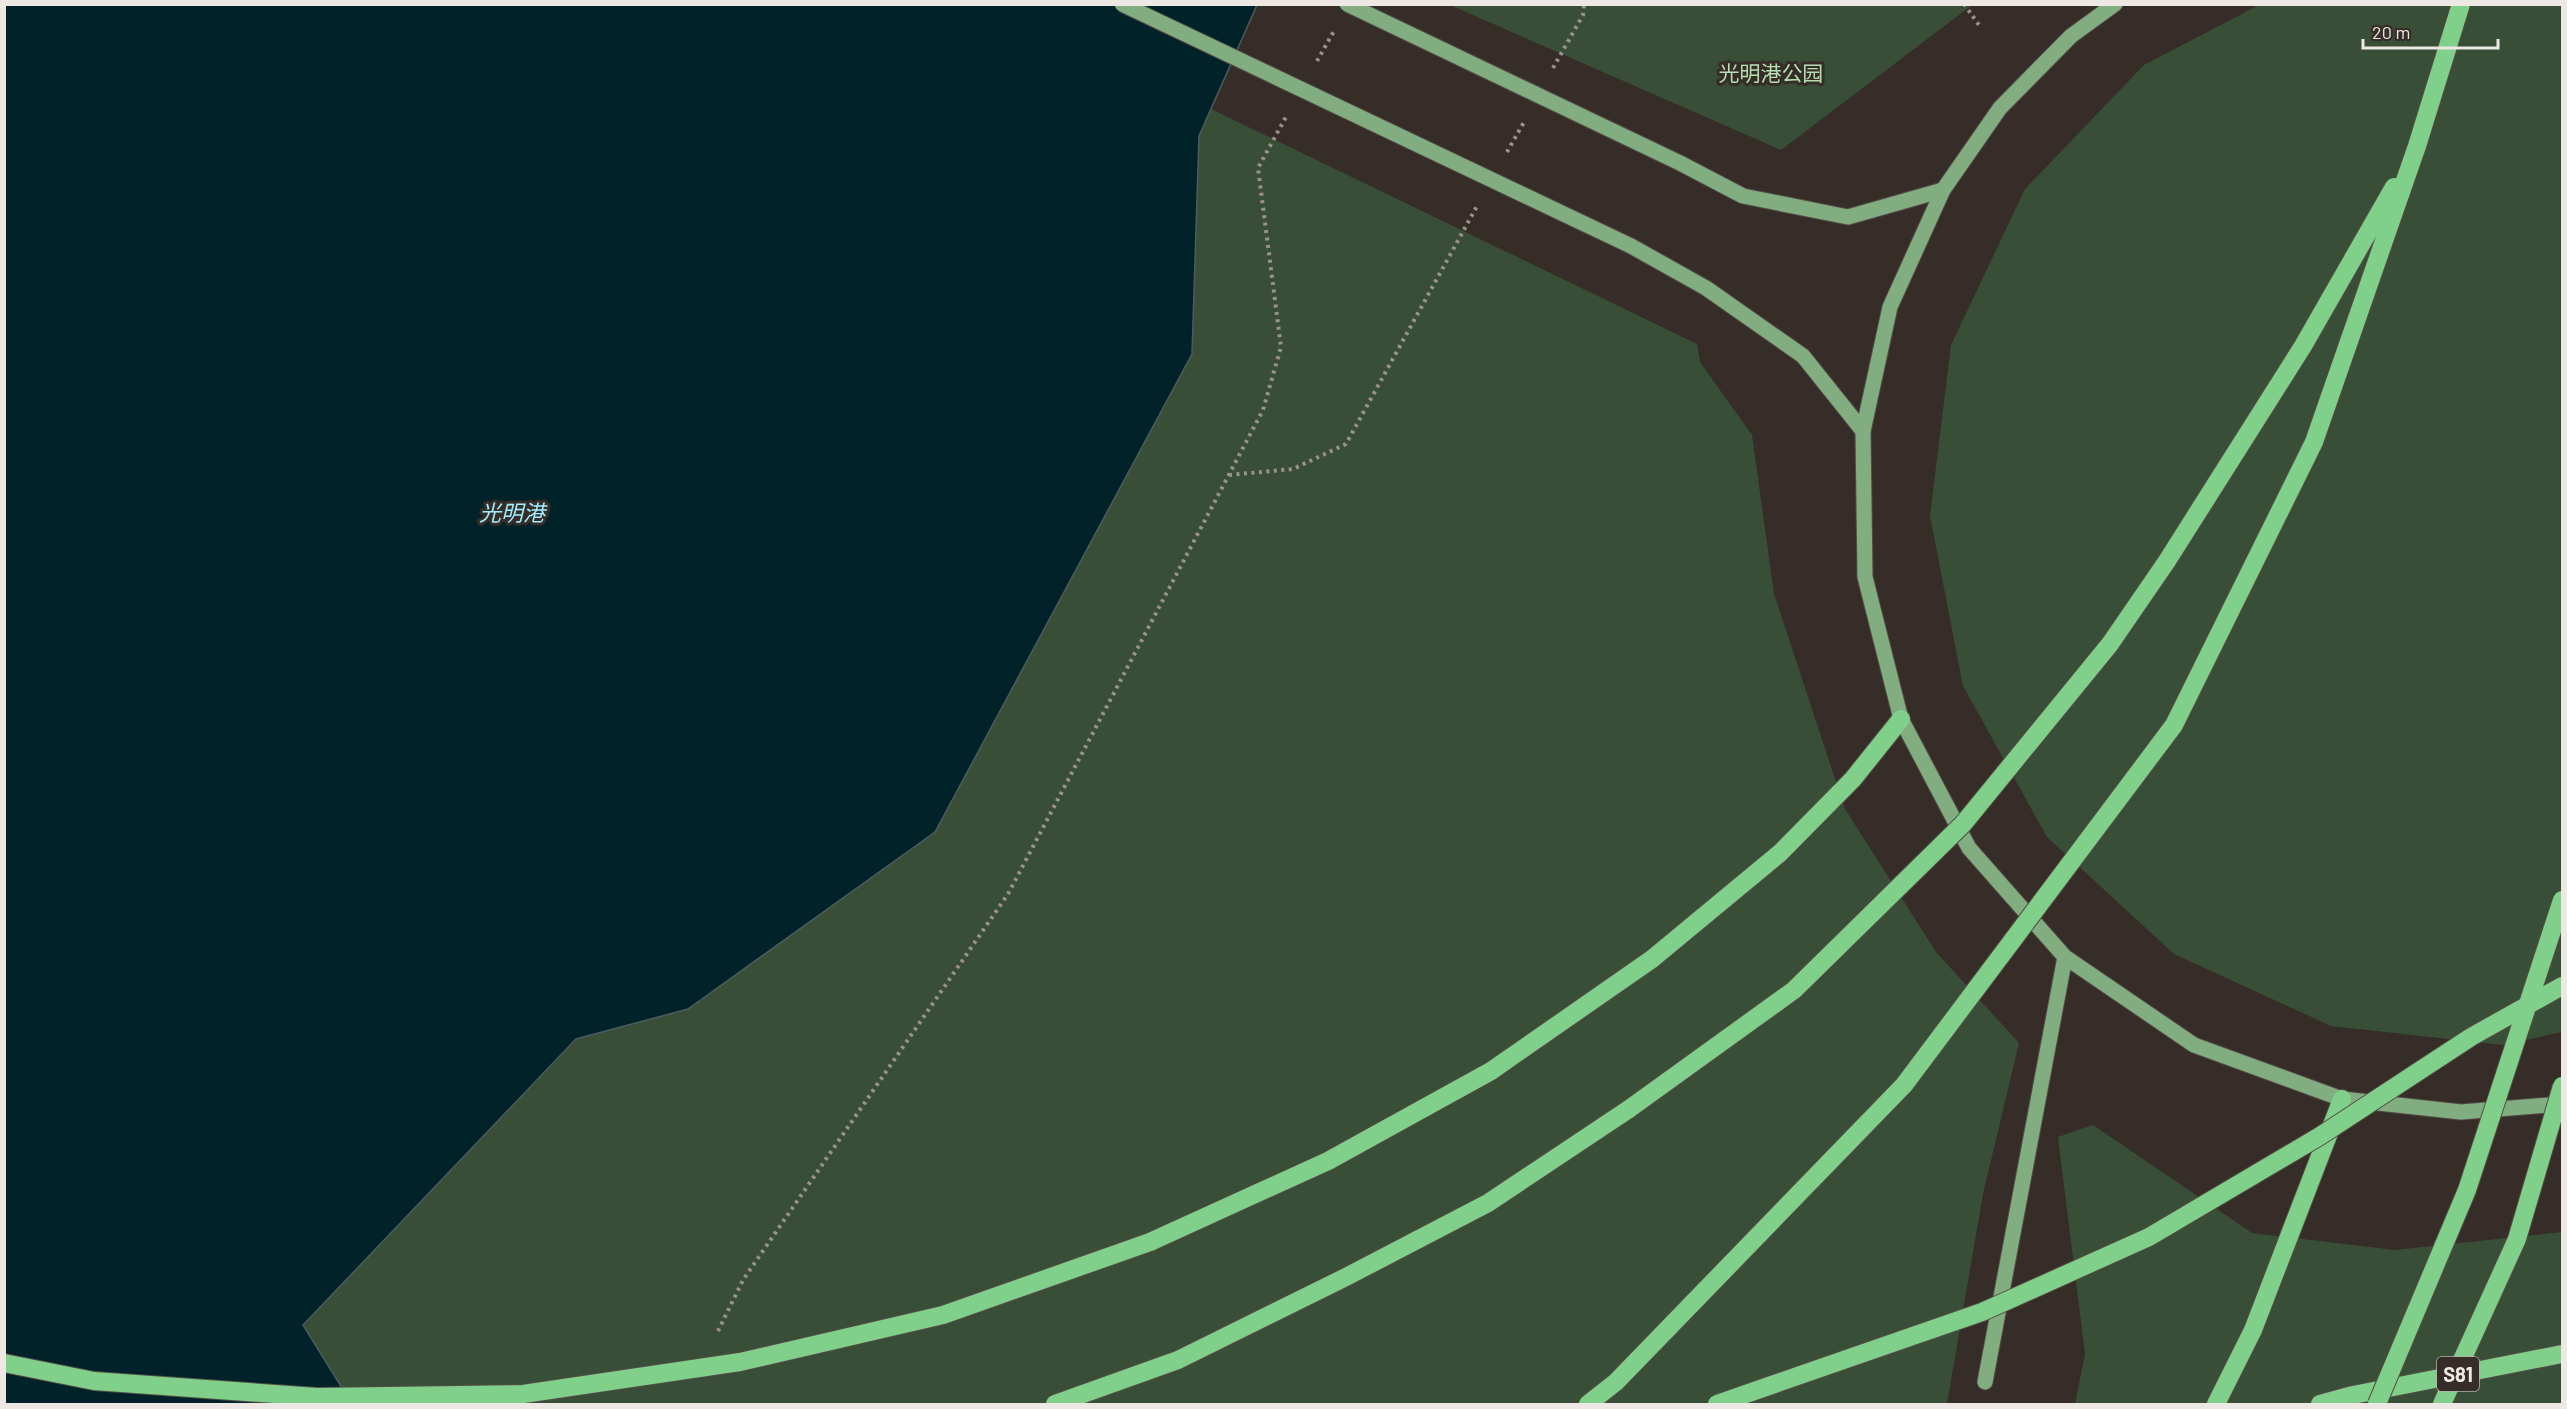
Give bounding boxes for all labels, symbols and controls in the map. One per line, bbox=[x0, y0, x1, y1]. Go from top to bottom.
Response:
scale bar bbox=[2363, 12, 2498, 50]
text: 20 m bbox=[2372, 21, 2410, 43]
park label: 光明港公园 bbox=[1719, 60, 1824, 85]
water label: 光明港 bbox=[479, 499, 548, 525]
road number: S81 bbox=[2437, 1357, 2479, 1391]

